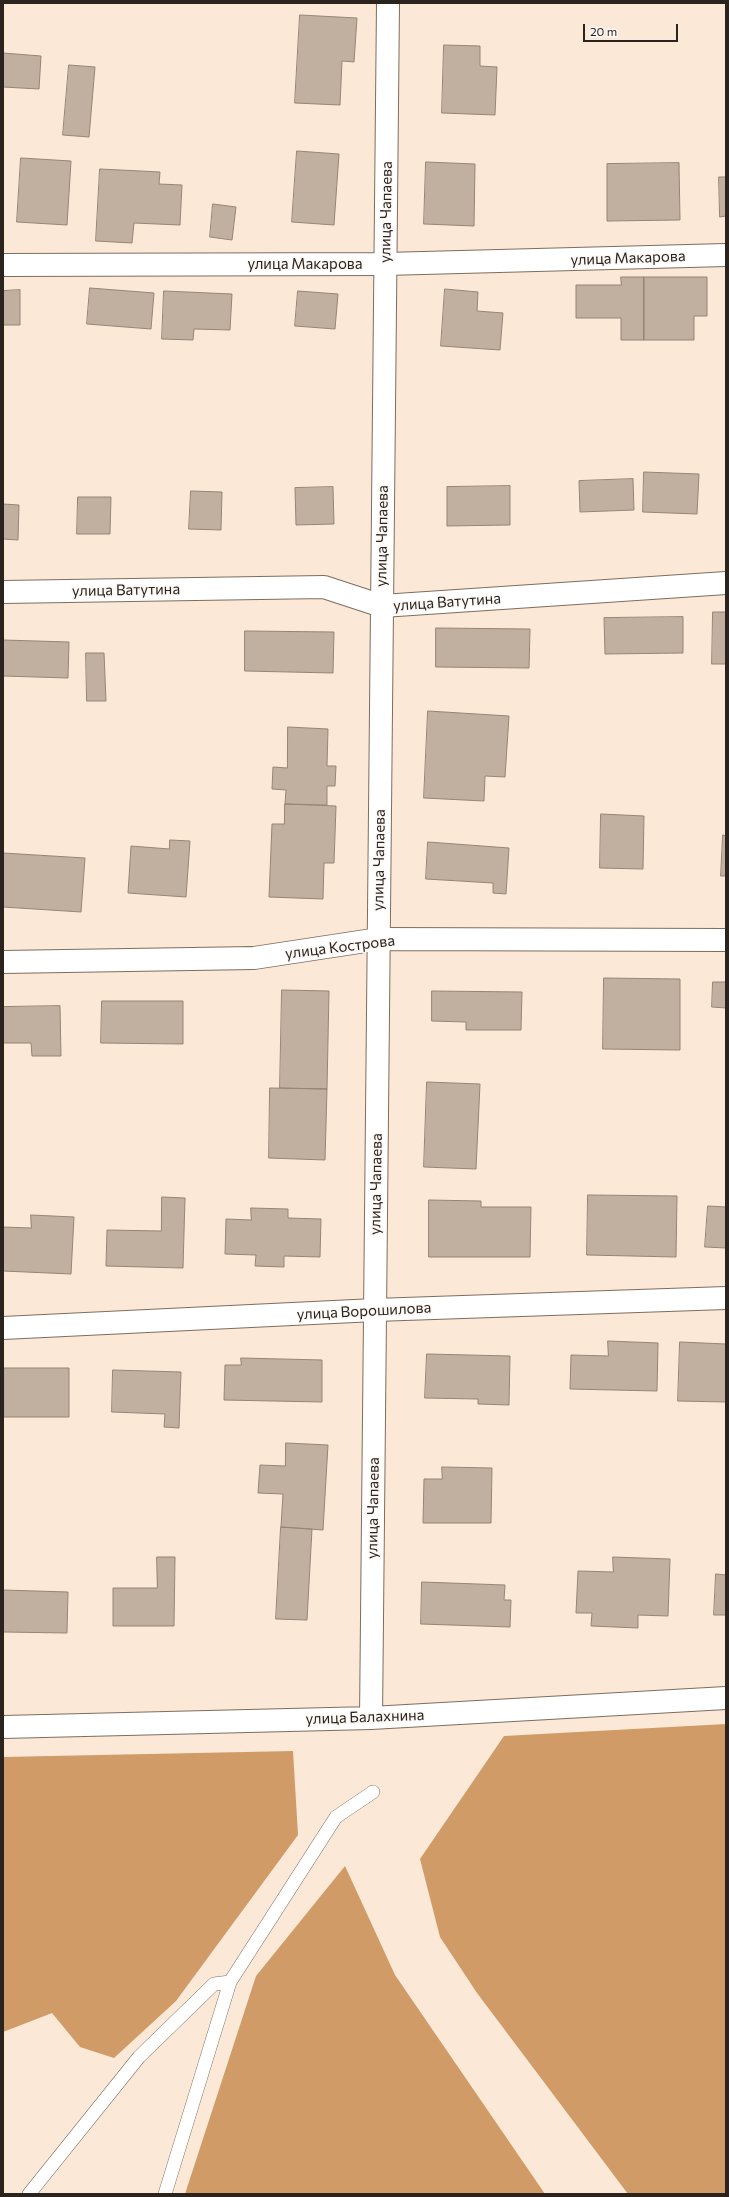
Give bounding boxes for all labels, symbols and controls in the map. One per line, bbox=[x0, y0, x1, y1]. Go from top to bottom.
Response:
scale bar bbox=[585, 16, 680, 42]
text: 20 m bbox=[590, 24, 617, 38]
street label: улица Чапаева bbox=[376, 161, 396, 263]
street label: улица Макарова bbox=[570, 247, 686, 269]
street label: улица Макарова bbox=[247, 255, 363, 273]
street label: улица Чапаева bbox=[372, 485, 392, 587]
street label: улица Ватутина bbox=[72, 580, 180, 600]
street label: улица Ватутина bbox=[392, 589, 502, 615]
street label: улица Чапаева bbox=[369, 809, 389, 911]
street label: улица Кострова bbox=[284, 931, 396, 963]
street label: улица Чапаева bbox=[366, 1133, 386, 1235]
street label: улица Ворошилова bbox=[296, 1298, 432, 1324]
street label: улица Чапаева bbox=[363, 1457, 383, 1559]
street label: улица Балахнина bbox=[305, 1706, 425, 1728]

